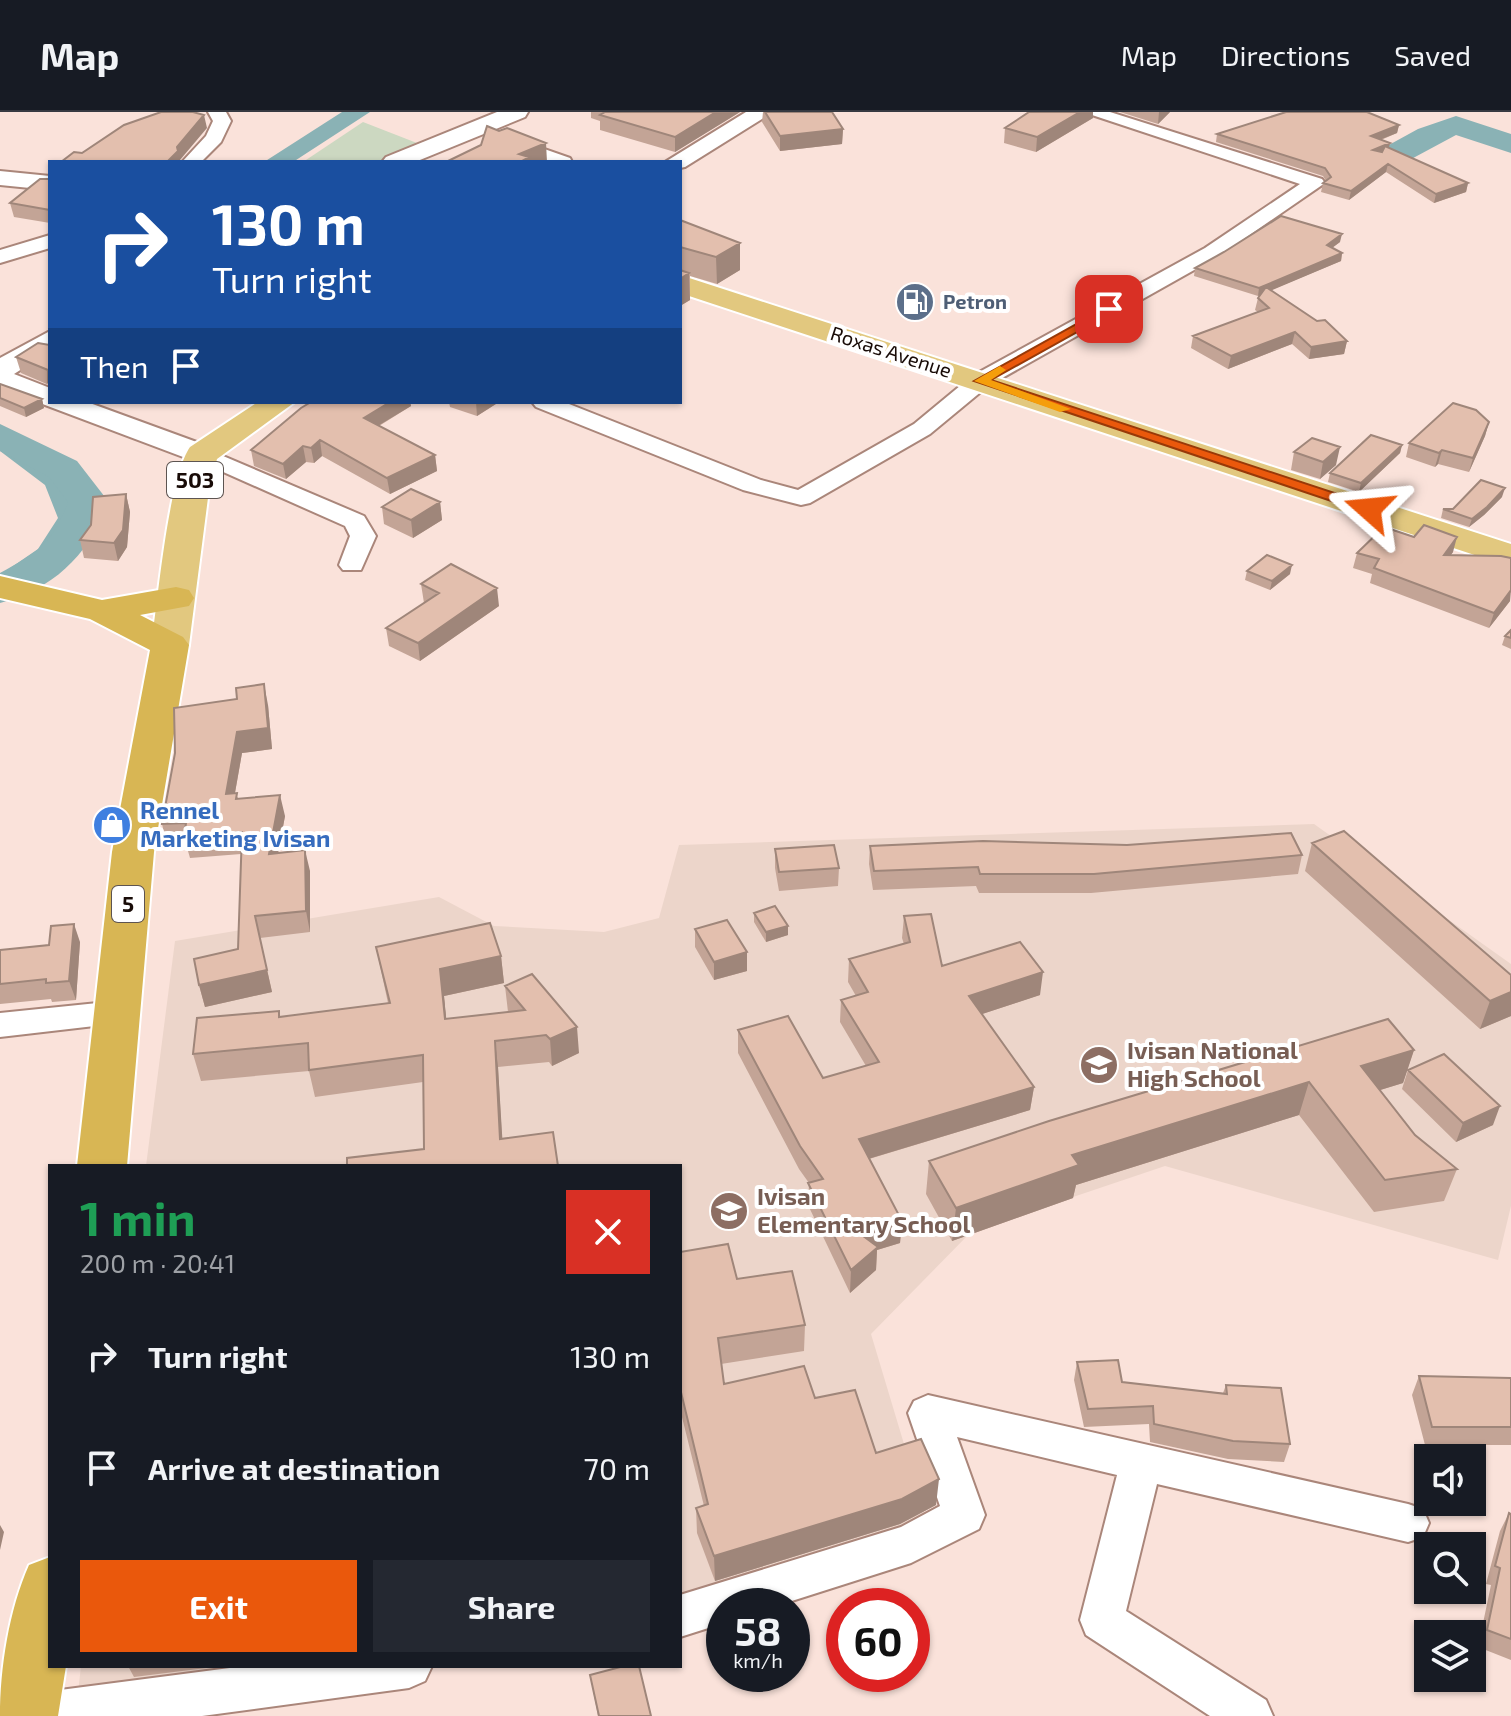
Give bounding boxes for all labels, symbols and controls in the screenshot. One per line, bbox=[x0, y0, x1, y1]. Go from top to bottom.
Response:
text: Map bbox=[40, 32, 119, 78]
text: Map bbox=[1121, 38, 1177, 72]
text: Directions bbox=[1221, 38, 1350, 72]
text: Saved bbox=[1394, 38, 1471, 72]
text: 130 m bbox=[212, 189, 365, 256]
icon: right bbox=[80, 192, 184, 296]
text: Turn right bbox=[212, 257, 372, 300]
pin bbox=[1075, 275, 1143, 343]
fuel station icon: Petron bbox=[894, 281, 936, 323]
icon: arrive bbox=[1087, 287, 1131, 331]
place label: Petron bbox=[943, 289, 1007, 313]
street label: Roxas Avenue bbox=[828, 320, 955, 382]
icon: arrive bbox=[164, 344, 208, 388]
text: Then bbox=[80, 348, 148, 384]
road number: 503 bbox=[167, 462, 223, 498]
position arrow bbox=[1327, 467, 1411, 551]
place label: Rennel Marketing Ivisan bbox=[140, 795, 330, 852]
shop icon: Rennel Marketing Ivisan bbox=[91, 804, 133, 846]
road number: 5 bbox=[112, 886, 144, 922]
place label: Ivisan National High School bbox=[1127, 1035, 1298, 1092]
school or university icon: Ivisan National High School bbox=[1078, 1044, 1120, 1086]
place label: Ivisan Elementary School bbox=[757, 1181, 970, 1238]
text: 1 min bbox=[80, 1188, 196, 1246]
button: close bbox=[566, 1190, 650, 1274]
school or university icon: Ivisan Elementary School bbox=[708, 1190, 750, 1232]
text: 200 m · 20:41 bbox=[80, 1247, 235, 1278]
icon: right bbox=[80, 1334, 124, 1378]
text: Turn right bbox=[148, 1338, 288, 1374]
text: 130 m bbox=[570, 1338, 650, 1374]
map controls bbox=[1414, 1444, 1486, 1692]
button: sound bbox=[1414, 1444, 1486, 1516]
icon: arrive bbox=[80, 1446, 124, 1490]
text: Arrive at destination bbox=[148, 1450, 440, 1486]
text: 70 m bbox=[584, 1450, 650, 1486]
button: search bbox=[1414, 1532, 1486, 1604]
button: Exit bbox=[80, 1560, 357, 1652]
button: Share bbox=[373, 1560, 650, 1652]
speed limit sign: 60 bbox=[826, 1588, 930, 1692]
text: 58 bbox=[734, 1606, 781, 1654]
button: layers bbox=[1414, 1620, 1486, 1692]
text: km/h bbox=[733, 1648, 783, 1672]

